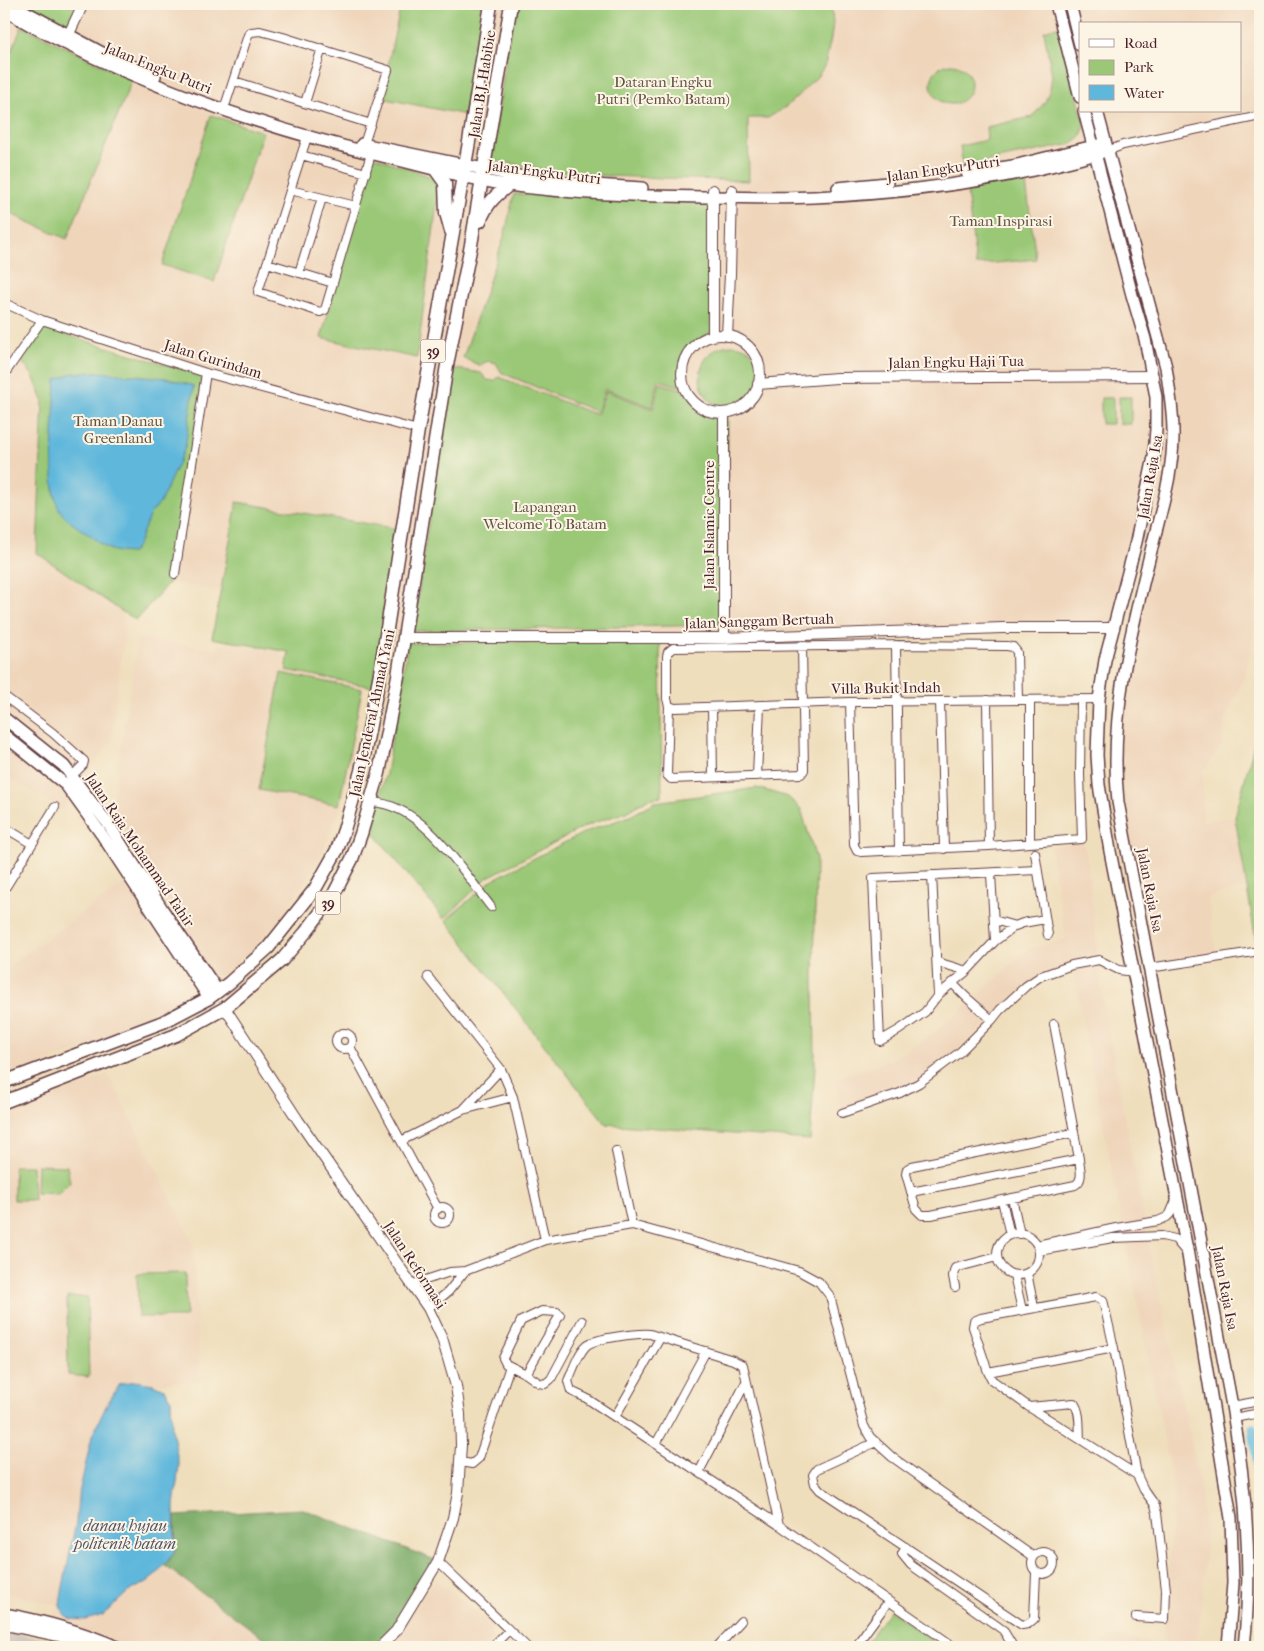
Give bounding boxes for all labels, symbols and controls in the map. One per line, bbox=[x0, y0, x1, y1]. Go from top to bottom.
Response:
legend bbox=[1079, 22, 1242, 112]
street label: Jalan B.J. Habibie bbox=[464, 28, 500, 140]
text: Road bbox=[1124, 34, 1158, 52]
street label: Jalan Engku Putri bbox=[101, 38, 215, 98]
text: Park bbox=[1124, 58, 1154, 76]
park label: Dataran Engku Putri (Pemko Batam) bbox=[596, 73, 730, 108]
text: Water bbox=[1123, 84, 1164, 102]
street label: Jalan Engku Putri bbox=[884, 152, 1001, 186]
street label: Jalan Engku Putri bbox=[485, 156, 602, 188]
park label: Taman Inspirasi bbox=[950, 212, 1053, 230]
street label: Jalan Gurindam bbox=[161, 335, 265, 383]
road number: 39 bbox=[420, 340, 446, 362]
street label: Jalan Engku Haji Tua bbox=[887, 352, 1025, 372]
park label: Taman Danau Greenland bbox=[73, 412, 163, 447]
street label: Jalan Raja Isa bbox=[1134, 432, 1166, 522]
street label: Jalan Islamic Centre bbox=[700, 460, 718, 591]
park label: Lapangan Welcome To Batam bbox=[482, 498, 607, 533]
street label: Jalan Sanggam Bertuah bbox=[683, 609, 835, 633]
street label: Jalan Jenderal Ahmad Yani bbox=[345, 627, 399, 799]
street label: Villa Bukit Indah bbox=[830, 678, 941, 698]
street label: Jalan Raja Mohammad Tahir bbox=[81, 769, 199, 931]
street label: Jalan Raja Isa bbox=[1133, 845, 1167, 935]
road number: 39 bbox=[316, 891, 340, 914]
street label: Jalan Reformasi bbox=[379, 1217, 450, 1313]
street label: Jalan Raja Isa bbox=[1208, 1243, 1242, 1333]
water label: danau hujau politenik batam bbox=[71, 1516, 176, 1553]

